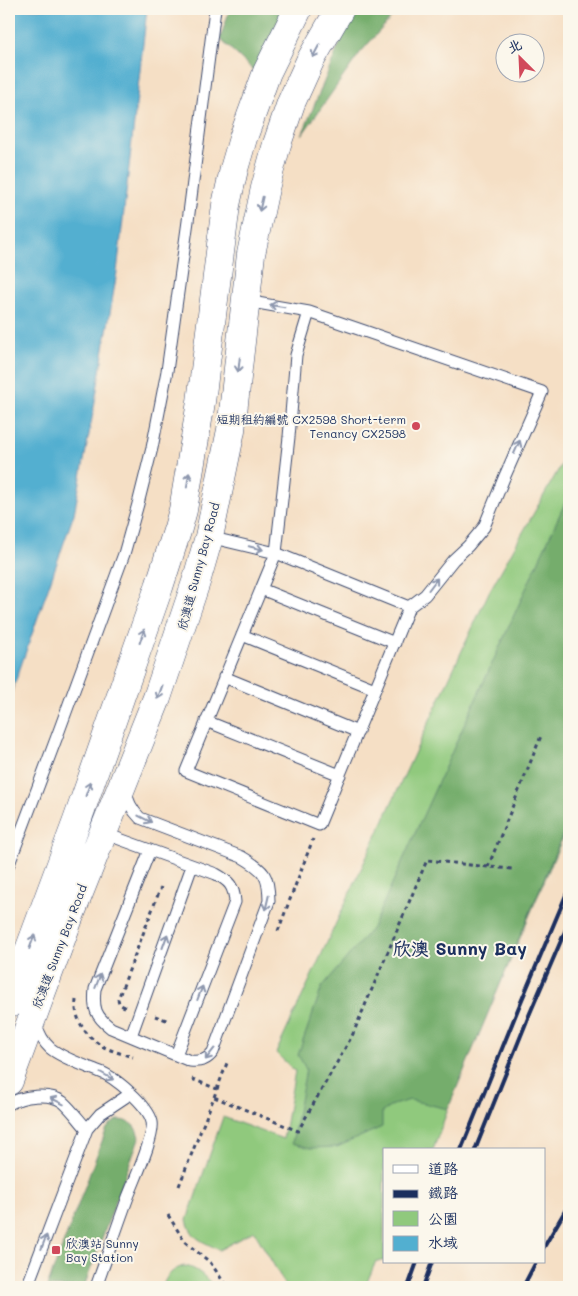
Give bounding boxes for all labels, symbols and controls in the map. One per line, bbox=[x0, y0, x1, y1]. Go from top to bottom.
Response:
north arrow bbox=[496, 32, 546, 82]
text: 北 bbox=[504, 34, 525, 57]
one-way arrow bbox=[311, 44, 321, 59]
one-way arrow bbox=[256, 195, 265, 211]
one-way arrow bbox=[270, 301, 286, 311]
one-way arrow bbox=[234, 356, 244, 372]
place label: 短期租約編號 CX2598 Short-term Tenancy CX2598 bbox=[216, 411, 406, 441]
marker: 短期租約編號 CX2598 Short-term Tenancy CX2598 bbox=[410, 420, 422, 432]
one-way arrow bbox=[513, 440, 523, 455]
one-way arrow bbox=[183, 472, 193, 488]
street label: 欣澳道 Sunny Bay Road bbox=[173, 500, 223, 632]
one-way arrow bbox=[248, 544, 264, 553]
one-way arrow bbox=[428, 578, 439, 591]
one-way arrow bbox=[138, 628, 148, 644]
one-way arrow bbox=[154, 683, 164, 699]
one-way arrow bbox=[84, 782, 93, 797]
one-way arrow bbox=[137, 814, 152, 824]
street label: 欣澳道 Sunny Bay Road bbox=[28, 881, 90, 1010]
one-way arrow bbox=[262, 894, 271, 910]
one-way arrow bbox=[28, 934, 37, 950]
one-way arrow bbox=[161, 934, 170, 949]
district label: 欣澳 Sunny Bay bbox=[393, 936, 527, 960]
one-way arrow bbox=[95, 974, 104, 989]
one-way arrow bbox=[196, 986, 205, 1001]
one-way arrow bbox=[204, 1047, 215, 1060]
one-way arrow bbox=[100, 1071, 114, 1081]
one-way arrow bbox=[50, 1096, 65, 1106]
legend bbox=[383, 1148, 546, 1264]
text: 道路 bbox=[428, 1158, 458, 1178]
text: 鐵路 bbox=[428, 1182, 458, 1202]
text: 公園 bbox=[428, 1208, 458, 1228]
text: 水域 bbox=[428, 1232, 458, 1252]
one-way arrow bbox=[40, 1235, 49, 1250]
place label: 欣澳站 Sunny Bay Station bbox=[66, 1235, 139, 1265]
marker: 欣澳站 Sunny Bay Station bbox=[50, 1244, 62, 1256]

